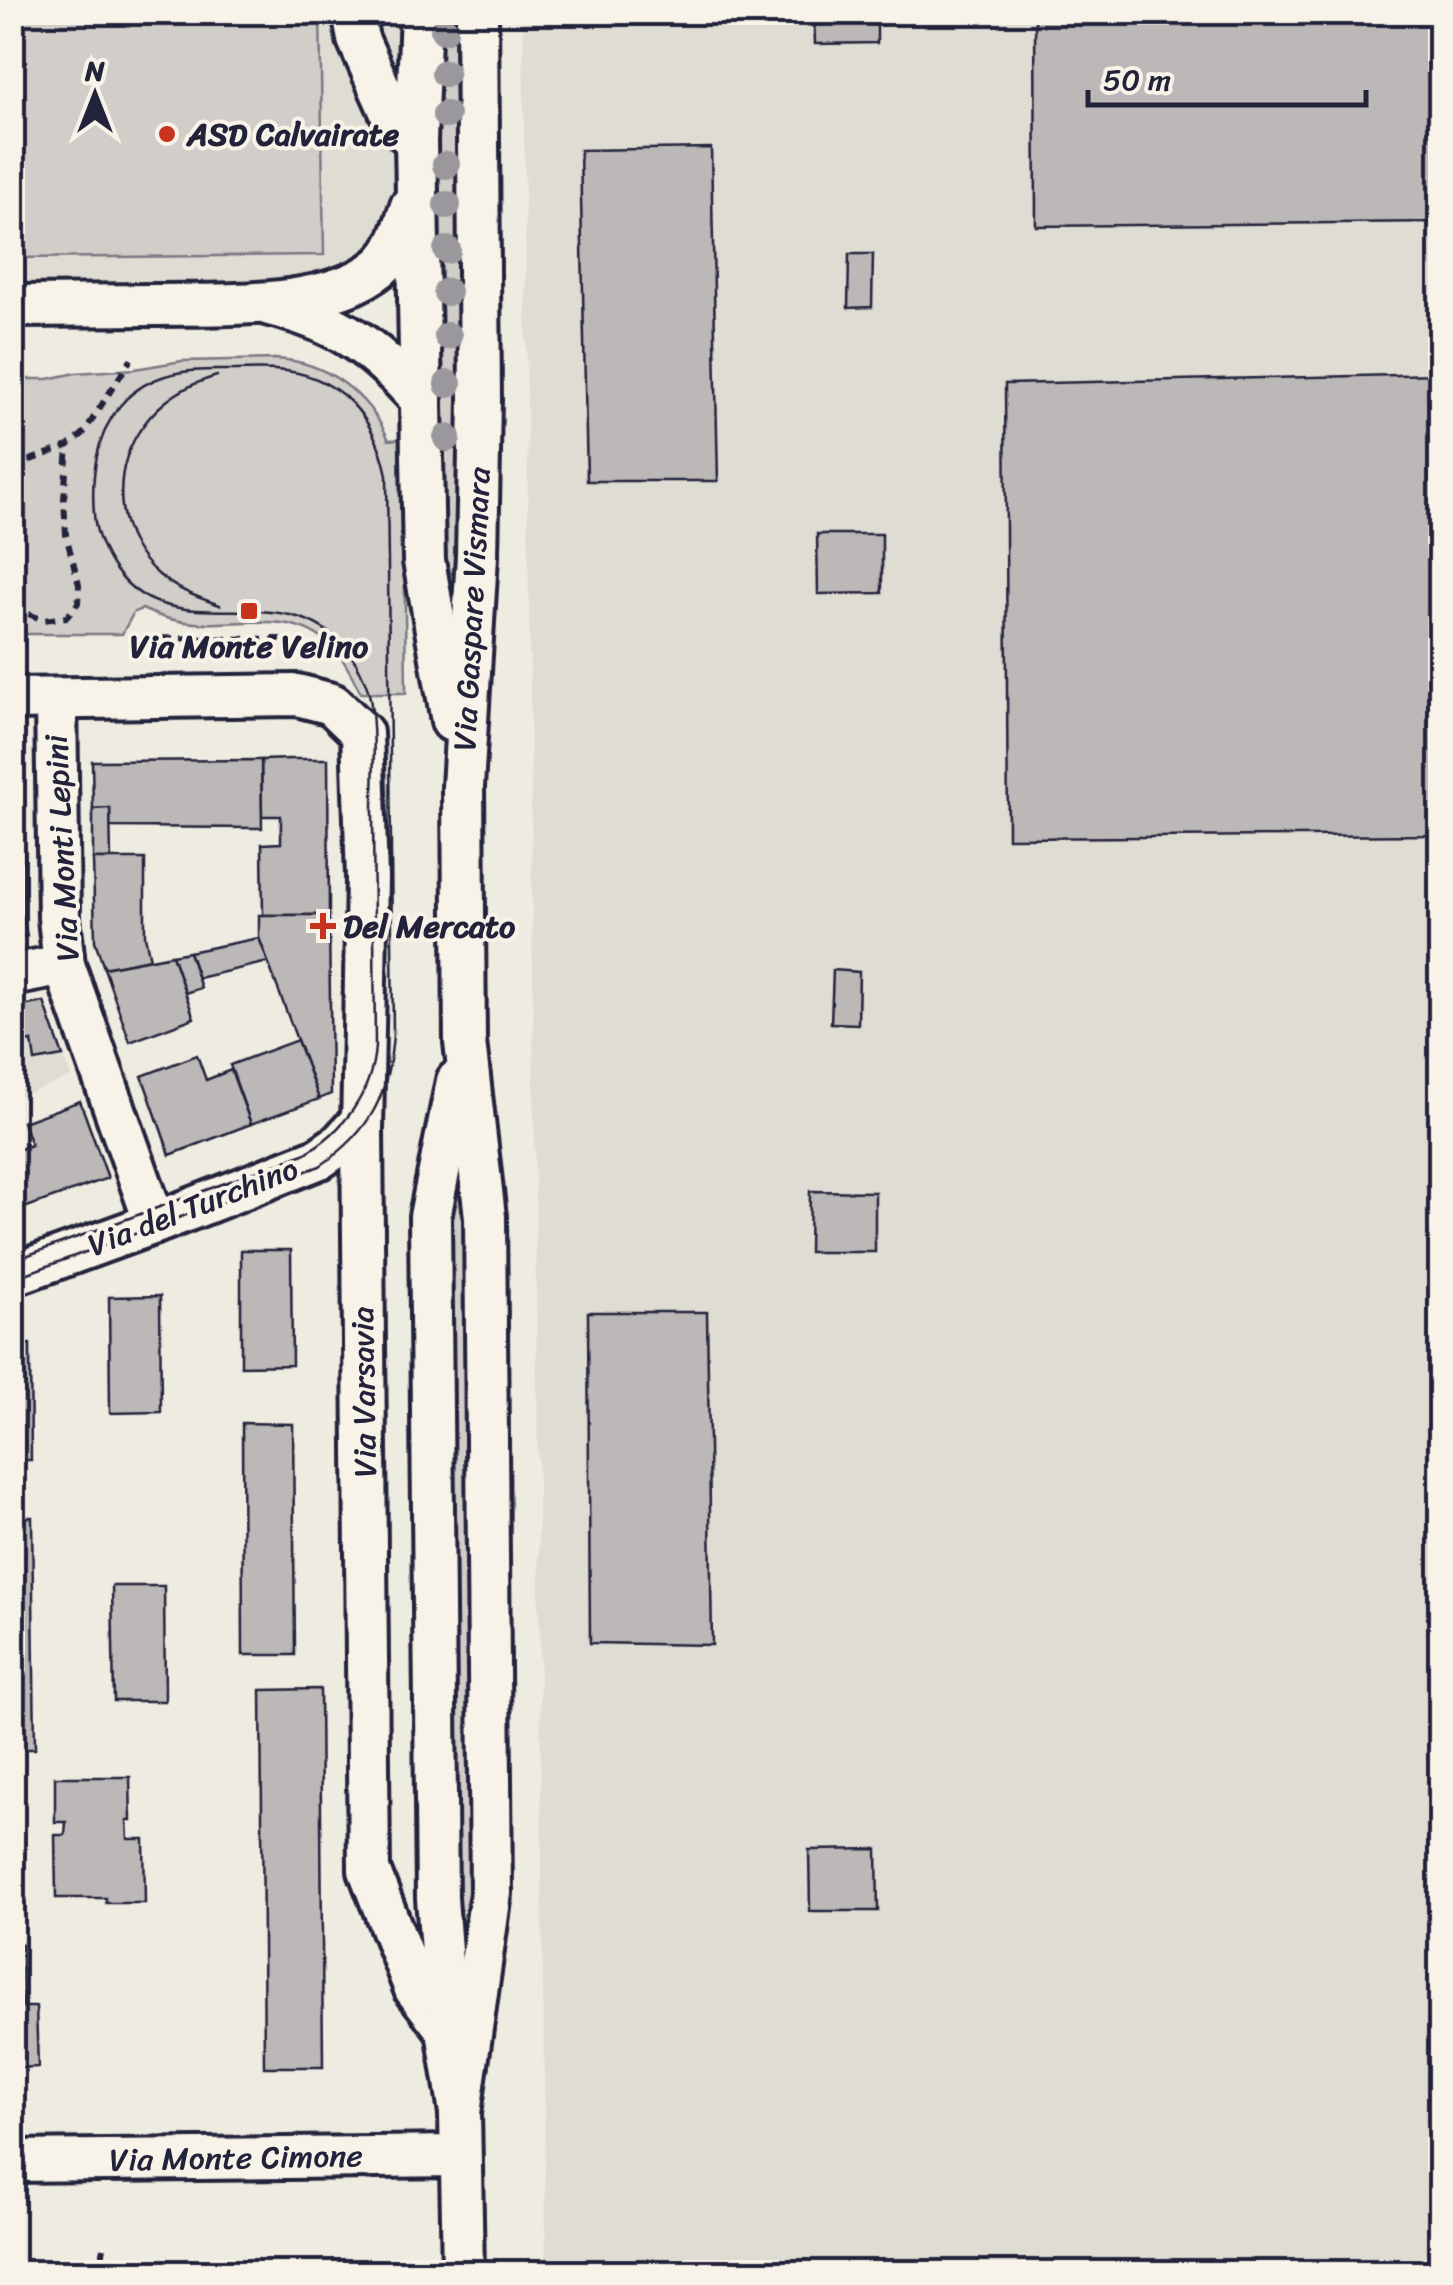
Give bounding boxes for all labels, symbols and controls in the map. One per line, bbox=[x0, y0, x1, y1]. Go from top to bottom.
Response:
north arrow bbox=[45, 45, 145, 145]
scale bar bbox=[1088, 45, 1366, 107]
text: N bbox=[84, 46, 105, 95]
text: 50 m bbox=[1103, 53, 1171, 107]
place label: ASD Calvairate bbox=[185, 106, 400, 163]
marker: ASD Calvairate bbox=[156, 123, 178, 145]
street label: Via Gaspare Vismara bbox=[436, 465, 508, 752]
marker: Via Monte Velino bbox=[238, 600, 260, 622]
place label: Via Monte Velino bbox=[130, 618, 369, 675]
street label: Via Monti Lepini bbox=[28, 732, 96, 963]
place label: Del Mercato bbox=[343, 898, 516, 955]
marker: Del Mercato bbox=[312, 915, 334, 937]
street label: Via del Turchino bbox=[79, 1141, 307, 1273]
street label: Via Varsavia bbox=[334, 1306, 394, 1478]
street label: Via Monte Cimone bbox=[109, 2127, 363, 2189]

